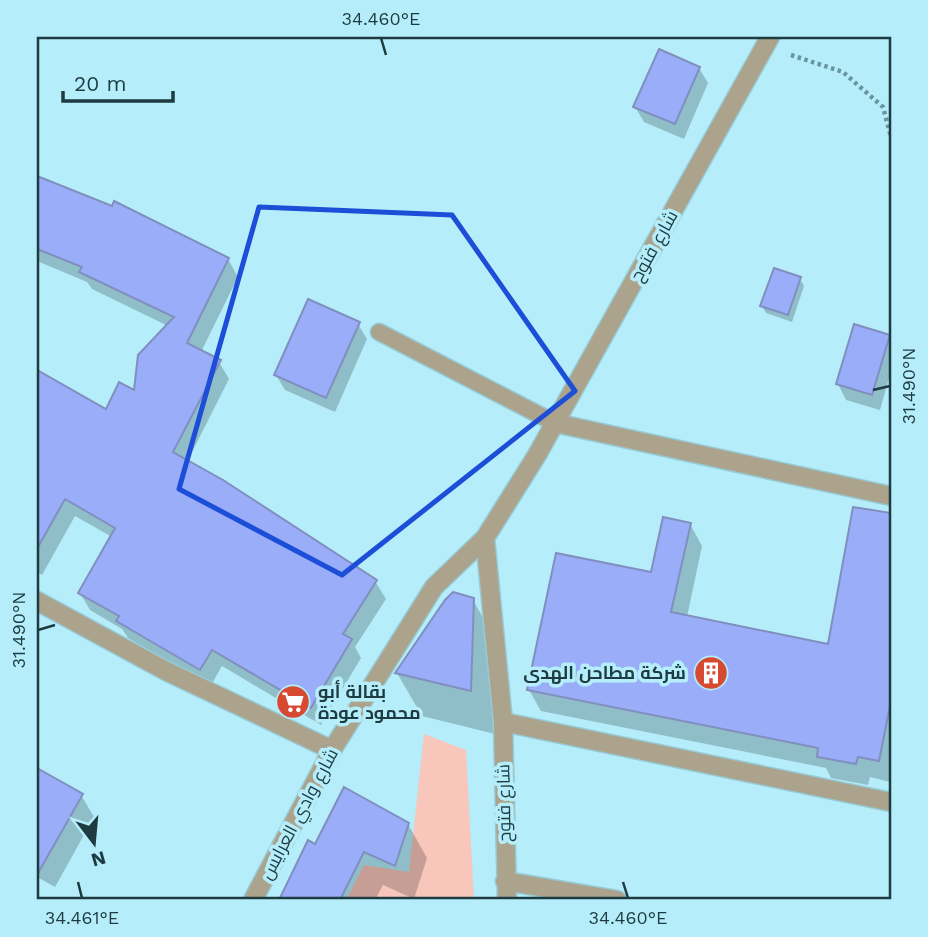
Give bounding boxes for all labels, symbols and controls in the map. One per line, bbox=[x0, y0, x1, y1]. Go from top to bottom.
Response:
text: 34.460°E bbox=[342, 8, 420, 29]
scale bar bbox=[63, 60, 173, 104]
text: 20 m bbox=[74, 71, 126, 96]
street label: شارع فتوح bbox=[625, 207, 683, 286]
text: 31.490°N bbox=[898, 348, 919, 424]
text: 31.490°N bbox=[8, 592, 29, 668]
building icon: شركة مطاحن الهدى bbox=[692, 654, 730, 692]
place label: شركة مطاحن الهدى bbox=[523, 662, 686, 684]
place label: بقالة أبو محمود عودة bbox=[318, 679, 421, 724]
supermarket icon: بقالة أبو محمود عودة bbox=[274, 683, 312, 721]
street label: شارع وادي العرايس bbox=[255, 745, 345, 885]
street label: شارع فتوح bbox=[492, 764, 517, 842]
north arrow bbox=[60, 808, 130, 878]
text: N bbox=[89, 846, 108, 872]
text: 34.461°E bbox=[45, 907, 119, 928]
text: 34.460°E bbox=[589, 907, 667, 928]

